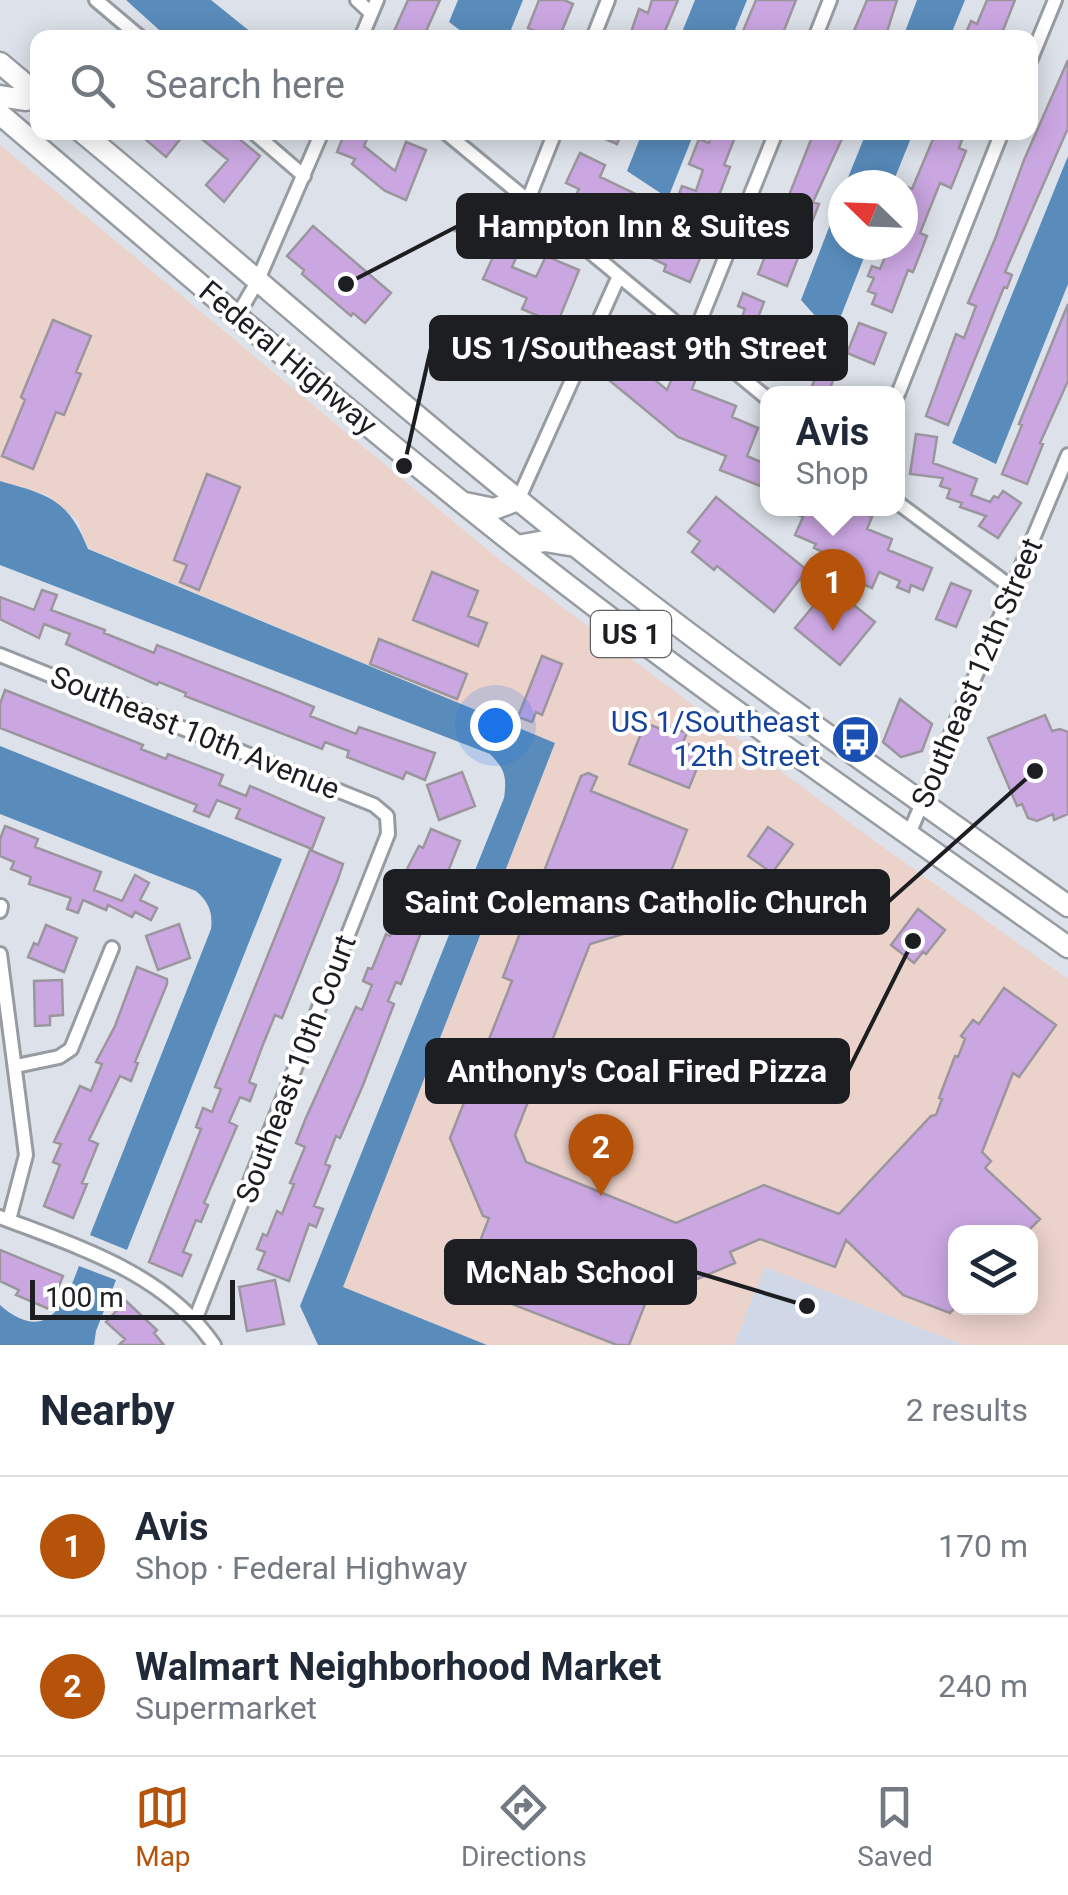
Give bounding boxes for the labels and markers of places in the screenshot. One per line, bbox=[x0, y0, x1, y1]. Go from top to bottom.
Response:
callout: Hampton Inn & Suites bbox=[458, 195, 811, 257]
callout: US 1/Southeast 9th Street bbox=[431, 317, 846, 379]
pin: 1 bbox=[800, 548, 866, 631]
place label: US 1/Southeast 12th Street bbox=[611, 704, 820, 773]
bus stop icon: US 1/Southeast 12th Street bbox=[829, 713, 881, 765]
callout: Saint Colemans Catholic Church bbox=[385, 871, 888, 933]
callout: Anthony's Coal Fired Pizza bbox=[427, 1040, 848, 1102]
pin: 2 bbox=[568, 1114, 634, 1196]
callout: McNab School bbox=[446, 1241, 695, 1303]

